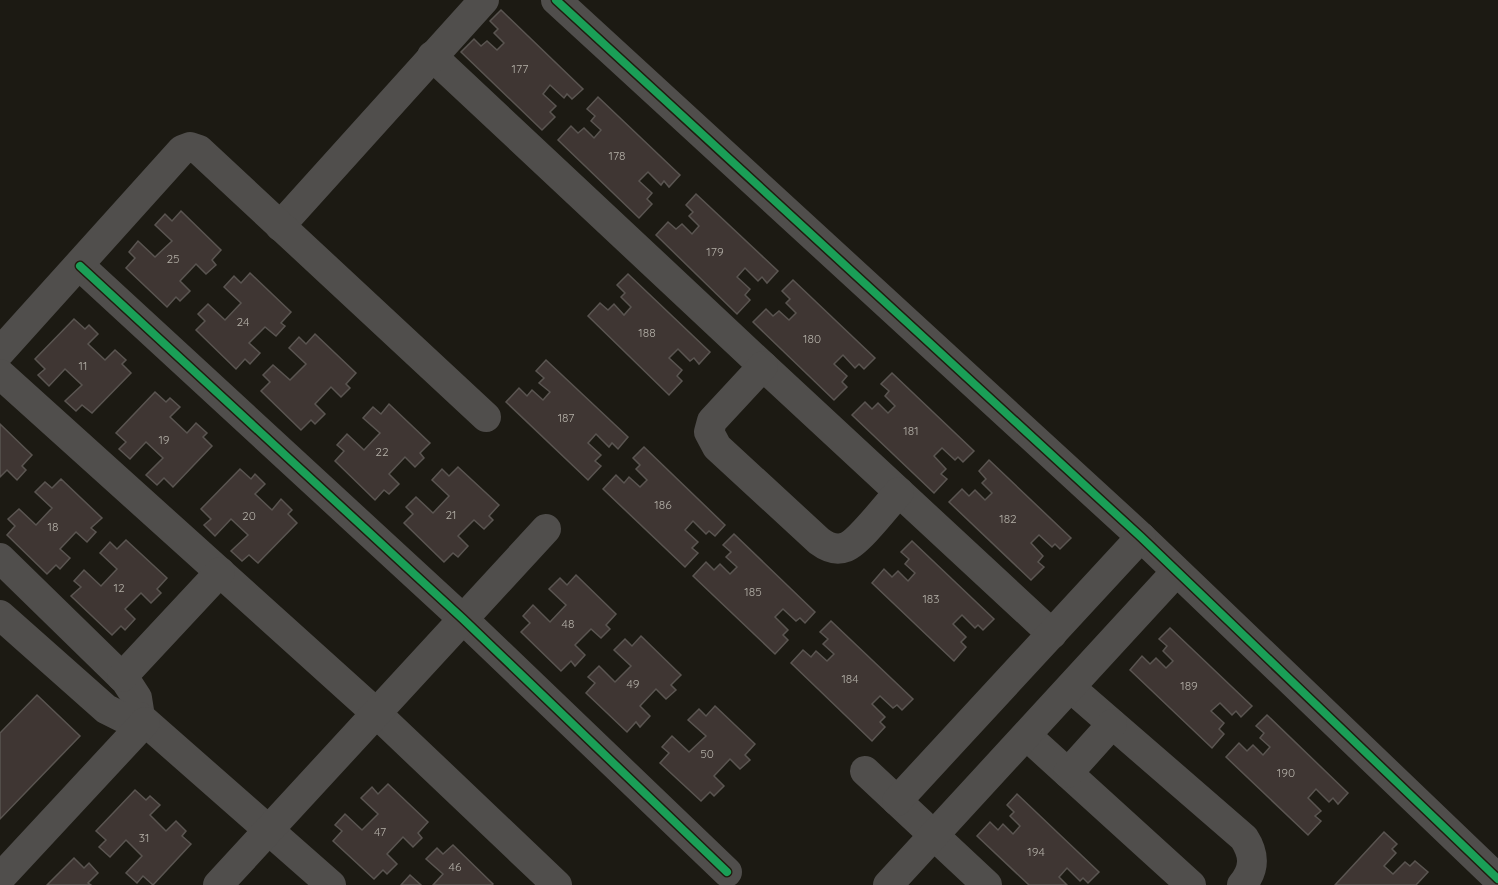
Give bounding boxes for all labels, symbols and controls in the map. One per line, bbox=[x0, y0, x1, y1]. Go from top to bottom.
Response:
house number: 177 bbox=[512, 61, 528, 76]
house number: 178 bbox=[608, 148, 626, 163]
house number: 179 bbox=[706, 244, 724, 259]
house number: 25 bbox=[166, 251, 180, 266]
house number: 24 bbox=[237, 314, 249, 329]
house number: 188 bbox=[638, 325, 656, 340]
house number: 180 bbox=[803, 331, 821, 346]
house number: 11 bbox=[79, 358, 87, 373]
house number: 187 bbox=[558, 410, 574, 425]
house number: 181 bbox=[903, 423, 919, 438]
house number: 19 bbox=[158, 432, 170, 447]
house number: 22 bbox=[375, 444, 389, 459]
house number: 186 bbox=[654, 497, 672, 512]
house number: 21 bbox=[445, 507, 457, 522]
house number: 20 bbox=[242, 508, 256, 523]
house number: 182 bbox=[999, 511, 1017, 526]
house number: 18 bbox=[48, 519, 58, 534]
house number: 12 bbox=[113, 580, 125, 595]
house number: 185 bbox=[744, 584, 762, 599]
house number: 183 bbox=[922, 591, 940, 606]
house number: 48 bbox=[562, 616, 574, 631]
house number: 184 bbox=[841, 671, 859, 686]
house number: 49 bbox=[627, 676, 640, 691]
house number: 189 bbox=[1180, 678, 1198, 693]
house number: 50 bbox=[700, 746, 714, 761]
house number: 190 bbox=[1277, 765, 1295, 780]
house number: 47 bbox=[374, 824, 386, 839]
house number: 31 bbox=[139, 830, 149, 845]
house number: 194 bbox=[1027, 844, 1045, 859]
house number: 46 bbox=[449, 859, 462, 874]

